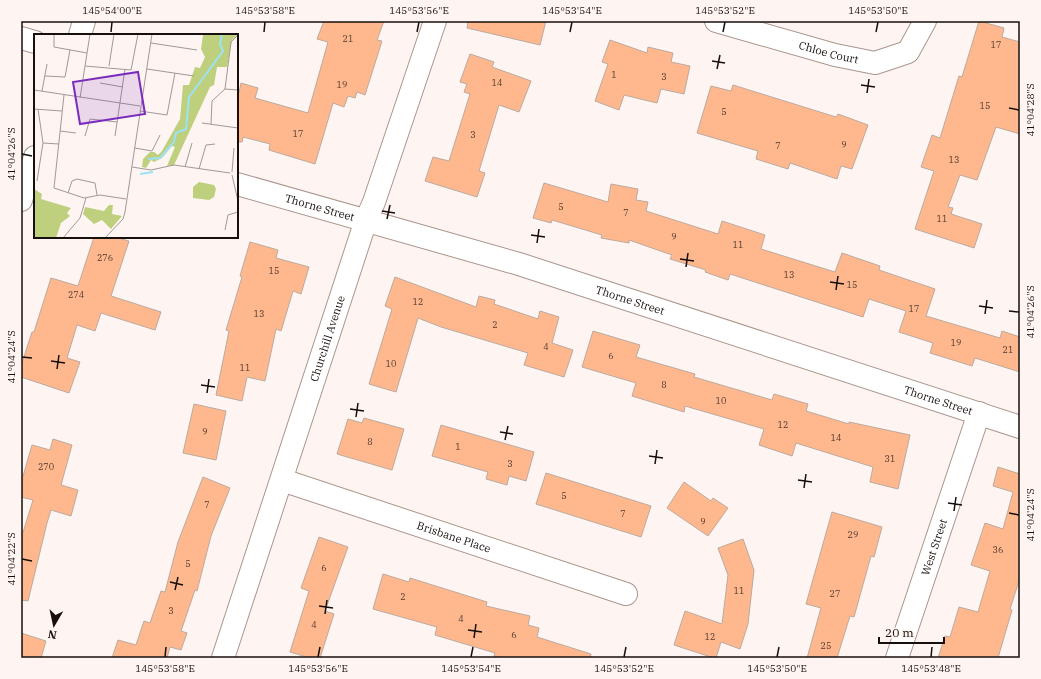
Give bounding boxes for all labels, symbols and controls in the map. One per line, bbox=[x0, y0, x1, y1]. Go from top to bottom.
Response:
text: 145°54'00"E bbox=[82, 4, 142, 17]
text: 145°53'58"E bbox=[235, 4, 295, 17]
text: 145°53'56"E bbox=[389, 4, 449, 17]
text: 145°53'54"E bbox=[542, 4, 602, 17]
text: 145°53'52"E bbox=[695, 4, 755, 17]
text: 145°53'50"E bbox=[848, 4, 908, 17]
house number: 21 bbox=[343, 33, 353, 44]
inset map bbox=[34, 34, 238, 238]
street label: Chloe Court bbox=[797, 38, 860, 67]
house number: 17 bbox=[991, 39, 1001, 50]
house number: 1 bbox=[611, 69, 617, 80]
house number: 3 bbox=[661, 71, 667, 82]
house number: 14 bbox=[492, 77, 502, 88]
house number: 19 bbox=[337, 79, 347, 90]
text: 41°04'28"S bbox=[1024, 83, 1037, 137]
house number: 15 bbox=[980, 100, 990, 111]
house number: 5 bbox=[721, 106, 727, 117]
text: 41°04'26"S bbox=[5, 127, 18, 181]
house number: 17 bbox=[293, 128, 303, 139]
house number: 3 bbox=[470, 129, 476, 140]
house number: 9 bbox=[841, 139, 847, 150]
house number: 7 bbox=[775, 140, 781, 151]
house number: 13 bbox=[949, 154, 959, 165]
street label: Thorne Street bbox=[283, 191, 356, 224]
house number: 5 bbox=[558, 201, 564, 212]
house number: 7 bbox=[623, 207, 629, 218]
house number: 11 bbox=[937, 213, 947, 224]
house number: 9 bbox=[671, 231, 677, 242]
house number: 11 bbox=[733, 239, 743, 250]
house number: 276 bbox=[97, 252, 113, 263]
house number: 15 bbox=[269, 265, 279, 276]
house number: 13 bbox=[784, 269, 794, 280]
house number: 15 bbox=[847, 279, 857, 290]
street label: Thorne Street bbox=[594, 282, 666, 318]
text: 41°04'26"S bbox=[1024, 285, 1037, 339]
house number: 274 bbox=[68, 289, 84, 300]
street label: Churchill Avenue bbox=[307, 294, 348, 383]
house number: 12 bbox=[413, 296, 423, 307]
house number: 17 bbox=[909, 303, 919, 314]
house number: 13 bbox=[254, 308, 264, 319]
house number: 2 bbox=[492, 319, 498, 330]
text: 41°04'24"S bbox=[5, 330, 18, 384]
house number: 19 bbox=[951, 337, 961, 348]
house number: 4 bbox=[543, 341, 549, 352]
house number: 21 bbox=[1003, 344, 1013, 355]
house number: 6 bbox=[608, 350, 614, 361]
house number: 10 bbox=[386, 358, 396, 369]
house number: 11 bbox=[240, 362, 250, 373]
house number: 8 bbox=[661, 379, 667, 390]
street label: Thorne Street bbox=[902, 383, 975, 418]
house number: 10 bbox=[716, 395, 726, 406]
house number: 12 bbox=[778, 419, 788, 430]
house number: 9 bbox=[202, 426, 208, 437]
house number: 14 bbox=[831, 432, 841, 443]
house number: 8 bbox=[367, 436, 373, 447]
house number: 1 bbox=[455, 441, 461, 452]
house number: 31 bbox=[885, 453, 895, 464]
house number: 3 bbox=[507, 458, 513, 469]
house number: 270 bbox=[38, 461, 54, 472]
text: 41°04'24"S bbox=[1024, 488, 1037, 542]
house number: 5 bbox=[561, 490, 567, 501]
house number: 7 bbox=[204, 499, 210, 510]
house number: 7 bbox=[620, 508, 626, 519]
house number: 9 bbox=[700, 516, 706, 527]
street label: West Street bbox=[918, 517, 950, 577]
street label: Brisbane Place bbox=[415, 518, 493, 556]
house number: 29 bbox=[848, 529, 858, 540]
text: 41°04'22"S bbox=[5, 532, 18, 586]
house number: 36 bbox=[993, 544, 1003, 555]
house number: 5 bbox=[185, 558, 191, 569]
house number: 6 bbox=[321, 562, 327, 573]
house number: 11 bbox=[734, 585, 744, 596]
house number: 27 bbox=[830, 588, 840, 599]
house number: 2 bbox=[400, 591, 406, 602]
north arrow bbox=[34, 605, 74, 645]
house number: 3 bbox=[168, 605, 174, 616]
house number: 4 bbox=[458, 613, 464, 624]
house number: 4 bbox=[311, 619, 317, 630]
scale bar bbox=[879, 619, 944, 645]
text: 20 m bbox=[885, 625, 914, 640]
text: N bbox=[47, 627, 58, 642]
house number: 6 bbox=[511, 629, 517, 640]
house number: 12 bbox=[705, 631, 715, 642]
house number: 25 bbox=[821, 640, 831, 651]
text: 145°53'58"E bbox=[135, 662, 195, 675]
text: 145°53'56"E bbox=[288, 662, 348, 675]
text: 145°53'54"E bbox=[441, 662, 501, 675]
text: 145°53'52"E bbox=[594, 662, 654, 675]
text: 145°53'50"E bbox=[747, 662, 807, 675]
text: 145°53'48"E bbox=[901, 662, 961, 675]

